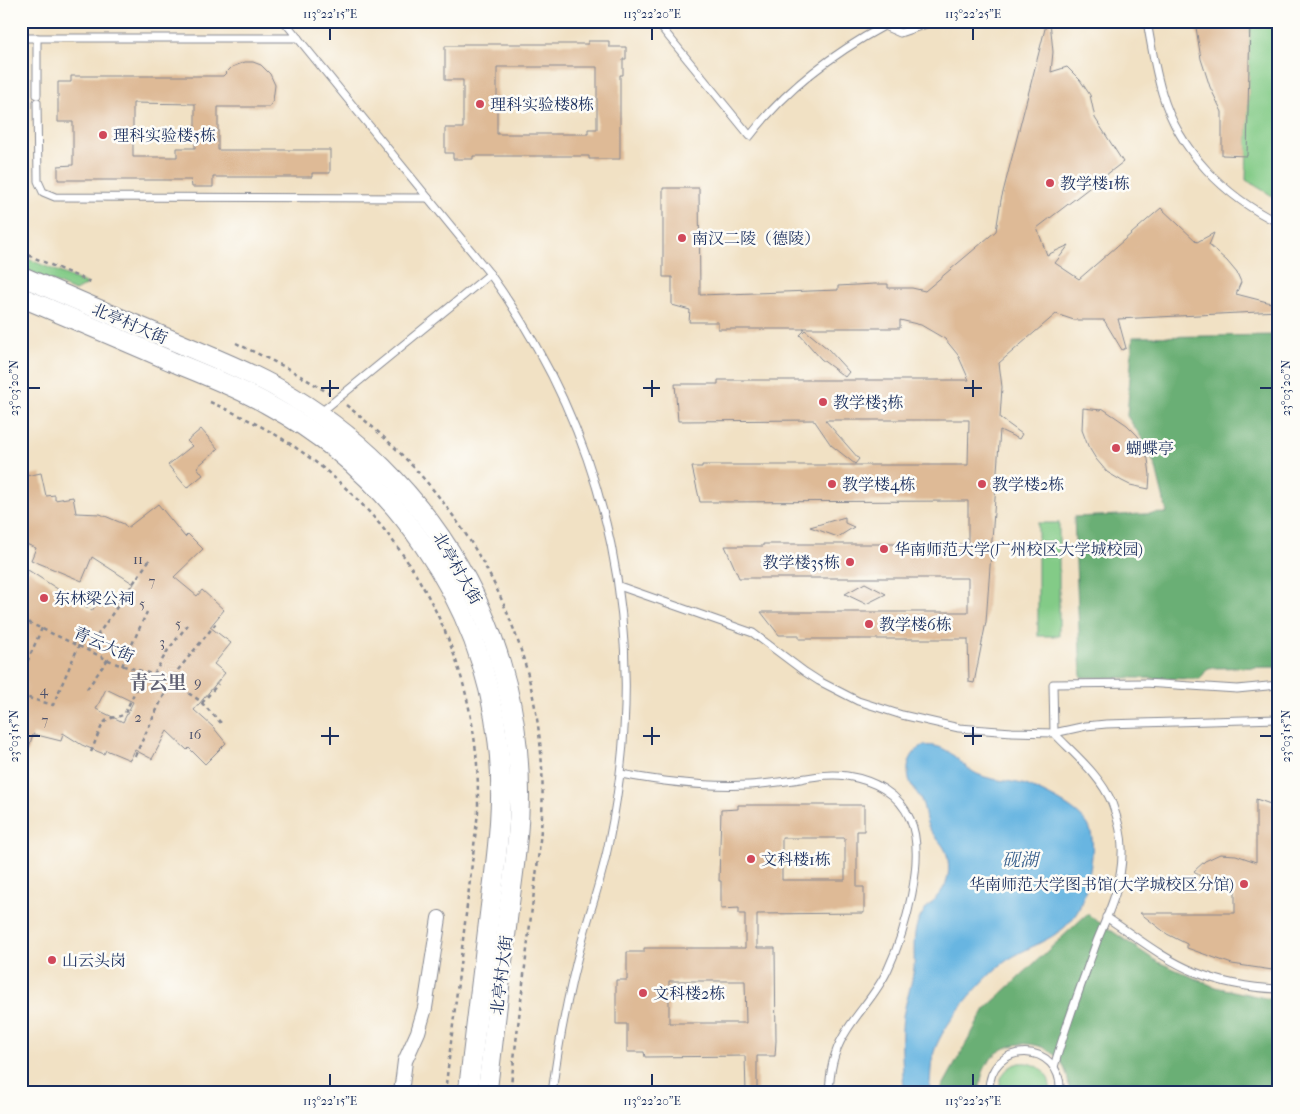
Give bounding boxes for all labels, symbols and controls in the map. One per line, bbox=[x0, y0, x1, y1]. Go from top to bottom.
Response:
text: 113°22'15"E bbox=[303, 7, 357, 21]
text: 113°22'20"E bbox=[623, 7, 681, 21]
text: 113°22'25"E bbox=[945, 7, 1001, 21]
place label: 理科实验楼8栋 bbox=[490, 95, 594, 114]
marker: 理科实验楼8栋 bbox=[474, 98, 486, 110]
place label: 理科实验楼5栋 bbox=[113, 126, 216, 145]
marker: 理科实验楼5栋 bbox=[97, 129, 109, 141]
place label: 教学楼1栋 bbox=[1060, 174, 1130, 193]
marker: 教学楼1栋 bbox=[1044, 177, 1056, 189]
place label: 南汉二陵（德陵） bbox=[692, 229, 820, 248]
marker: 南汉二陵（德陵） bbox=[676, 232, 688, 244]
street label: 北亭村大街 bbox=[89, 299, 170, 348]
text: 23°03'20"N bbox=[7, 360, 21, 416]
text: 23°03'20"N bbox=[1279, 360, 1293, 416]
place label: 教学楼3栋 bbox=[833, 393, 904, 412]
marker: 教学楼3栋 bbox=[817, 396, 829, 408]
place label: 蝴蝶亭 bbox=[1126, 439, 1174, 458]
marker: 蝴蝶亭 bbox=[1110, 442, 1122, 454]
place label: 教学楼4栋 bbox=[842, 475, 915, 494]
place label: 教学楼2栋 bbox=[992, 475, 1064, 494]
marker: 教学楼4栋 bbox=[826, 478, 838, 490]
marker: 教学楼2栋 bbox=[976, 478, 988, 490]
street label: 北亭村大街 bbox=[429, 529, 486, 608]
place label: 华南师范大学(广州校区大学城校园) bbox=[894, 540, 1143, 559]
marker: 华南师范大学(广州校区大学城校园) bbox=[878, 543, 890, 555]
house number: 11 bbox=[133, 551, 143, 568]
place label: 教学楼35栋 bbox=[763, 553, 840, 572]
marker: 教学楼35栋 bbox=[844, 556, 856, 568]
house number: 7 bbox=[149, 573, 156, 590]
place label: 东林梁公祠 bbox=[54, 589, 134, 608]
marker: 东林梁公祠 bbox=[38, 592, 50, 604]
house number: 5 bbox=[139, 595, 145, 612]
house number: 5 bbox=[175, 615, 181, 632]
place label: 教学楼6栋 bbox=[879, 615, 952, 634]
marker: 教学楼6栋 bbox=[863, 618, 875, 630]
street label: 青云大街 bbox=[71, 623, 137, 666]
house number: 3 bbox=[159, 634, 165, 651]
district label: 青云里 bbox=[129, 672, 187, 694]
house number: 9 bbox=[194, 674, 202, 691]
house number: 4 bbox=[40, 682, 49, 699]
house number: 2 bbox=[134, 709, 142, 726]
text: 23°03'15"N bbox=[7, 710, 21, 762]
text: 23°03'15"N bbox=[1279, 710, 1293, 762]
house number: 7 bbox=[42, 712, 49, 729]
house number: 16 bbox=[189, 726, 202, 743]
place label: 文科楼1栋 bbox=[761, 850, 831, 869]
water label: 砚湖 bbox=[1002, 850, 1041, 871]
marker: 文科楼1栋 bbox=[745, 853, 757, 865]
place label: 华南师范大学图书馆(大学城校区分馆) bbox=[969, 875, 1234, 894]
marker: 华南师范大学图书馆(大学城校区分馆) bbox=[1238, 878, 1250, 890]
street label: 北亭村大街 bbox=[487, 934, 516, 1016]
place label: 山云头岗 bbox=[62, 951, 126, 970]
marker: 山云头岗 bbox=[46, 954, 58, 966]
place label: 文科楼2栋 bbox=[653, 984, 725, 1003]
marker: 文科楼2栋 bbox=[637, 987, 649, 999]
text: 113°22'15"E bbox=[303, 1094, 357, 1108]
text: 113°22'20"E bbox=[623, 1094, 681, 1108]
text: 113°22'25"E bbox=[945, 1094, 1001, 1108]

